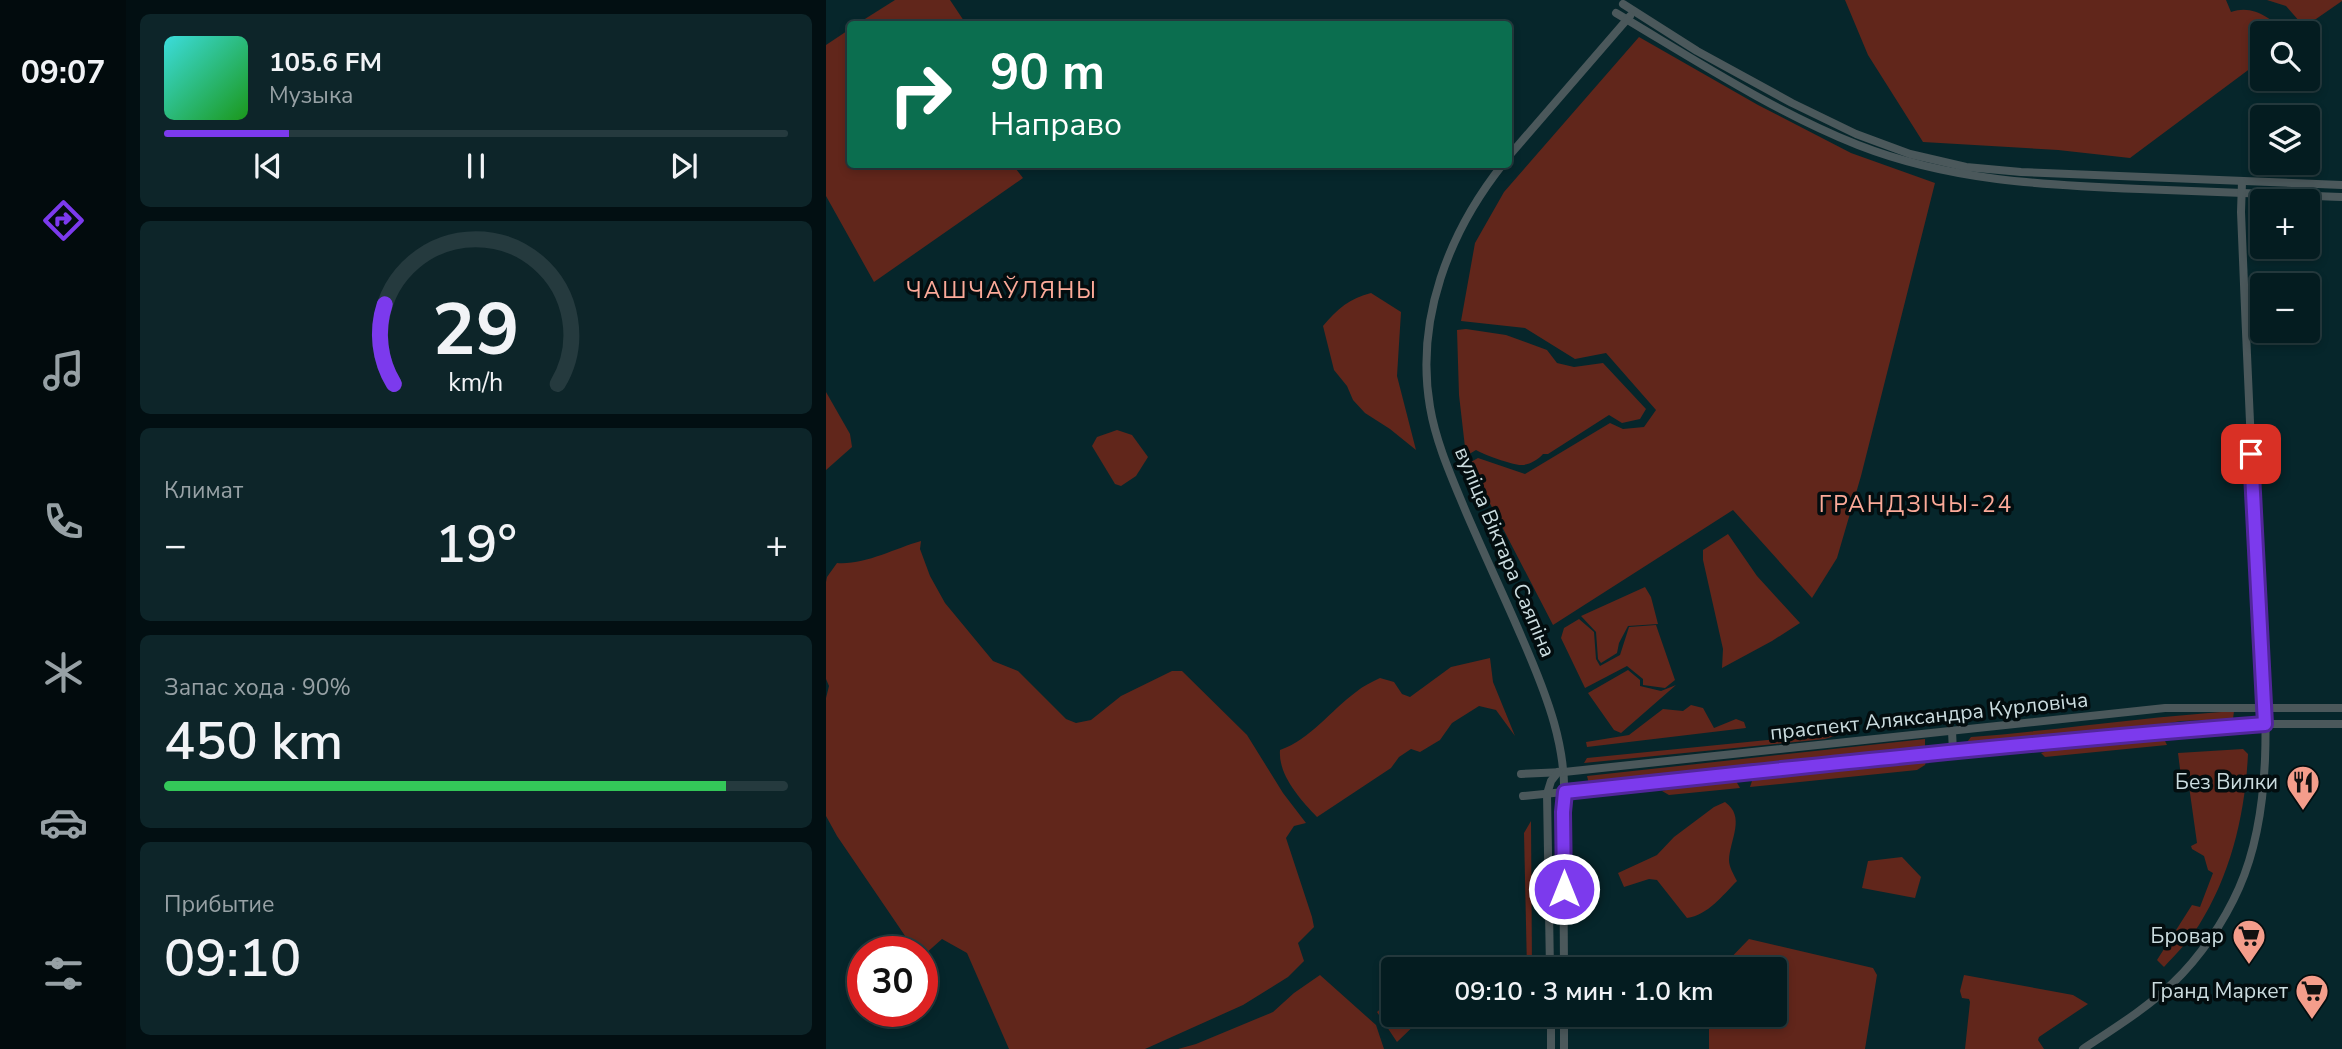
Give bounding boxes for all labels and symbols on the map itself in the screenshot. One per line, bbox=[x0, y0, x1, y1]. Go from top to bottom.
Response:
district label: ЧАШЧАЎЛЯНЫ bbox=[906, 275, 1098, 306]
pin bbox=[2221, 424, 2281, 484]
street label: вуліца Віктара Саяпіна bbox=[1448, 443, 1562, 661]
district label: ГРАНДЗІЧЫ-24 bbox=[1819, 489, 2013, 520]
street label: праспект Аляксандра Курловіча bbox=[1768, 685, 2090, 747]
restaurant icon: Без Вилки bbox=[2284, 763, 2322, 812]
place label: Без Вилки bbox=[2175, 768, 2278, 796]
position arrow bbox=[1527, 852, 1601, 926]
supermarket icon: Бровар bbox=[2230, 917, 2268, 966]
place label: Бровар bbox=[2151, 922, 2224, 950]
speed limit sign: 30 bbox=[847, 936, 938, 1027]
supermarket icon: Гранд Маркет bbox=[2293, 972, 2331, 1021]
place label: Гранд Маркет bbox=[2151, 977, 2289, 1005]

